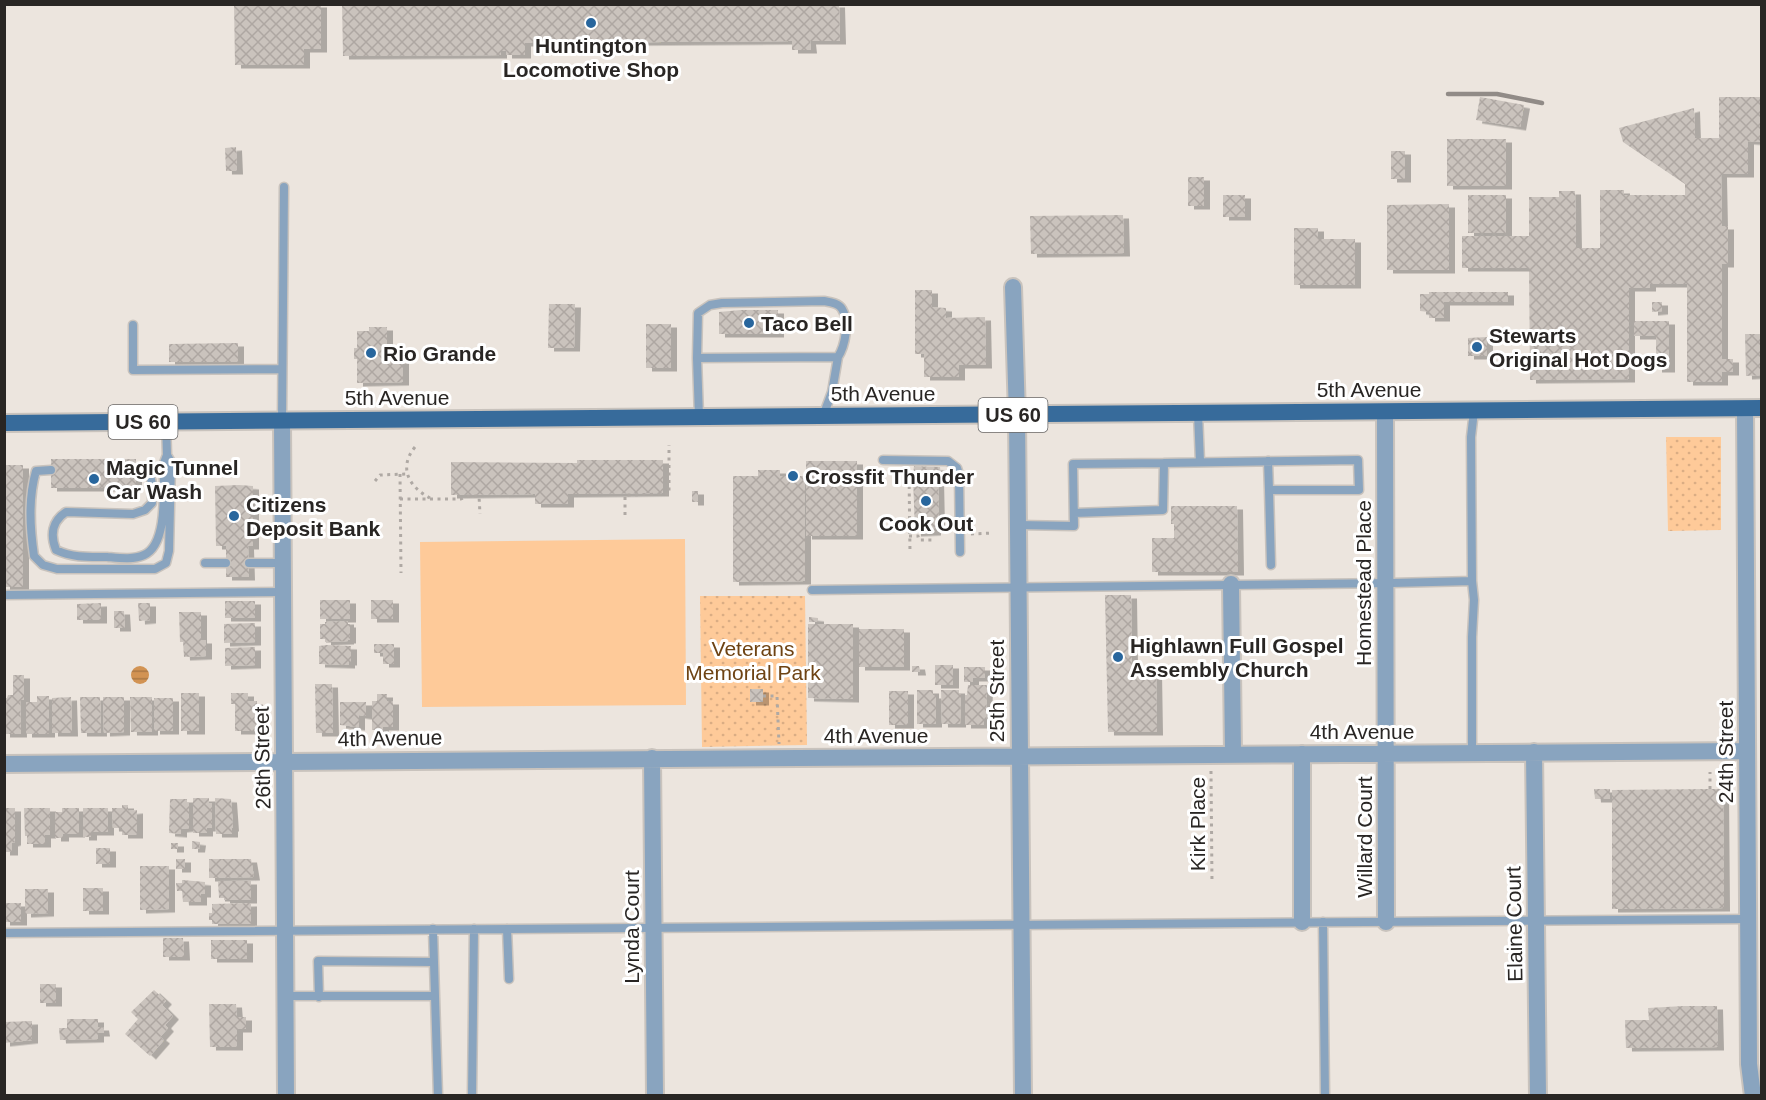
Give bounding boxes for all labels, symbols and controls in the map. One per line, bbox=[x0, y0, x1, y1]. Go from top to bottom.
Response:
marker: Huntington Locomotive Shop bbox=[584, 16, 598, 30]
place label: Huntington Locomotive Shop bbox=[503, 34, 679, 81]
place label: Taco Bell bbox=[761, 312, 853, 335]
marker: Taco Bell bbox=[742, 316, 756, 330]
place label: Stewarts Original Hot Dogs bbox=[1489, 324, 1668, 371]
marker: Stewarts Original Hot Dogs bbox=[1470, 340, 1484, 354]
place label: Rio Grande bbox=[383, 342, 496, 365]
marker: Rio Grande bbox=[364, 346, 378, 360]
street label: 5th Avenue bbox=[1317, 378, 1421, 401]
street label: 5th Avenue bbox=[831, 382, 935, 405]
street label: 5th Avenue bbox=[345, 386, 449, 409]
road number: US 60 bbox=[978, 398, 1048, 432]
road number: US 60 bbox=[108, 405, 178, 439]
place label: Magic Tunnel Car Wash bbox=[106, 456, 239, 503]
place label: Crossfit Thunder bbox=[805, 465, 974, 488]
marker: Crossfit Thunder bbox=[786, 469, 800, 483]
marker: Magic Tunnel Car Wash bbox=[87, 472, 101, 486]
place label: Citizens Deposit Bank bbox=[246, 493, 381, 540]
marker: Cook Out bbox=[919, 494, 933, 508]
street label: Homestead Place bbox=[1352, 500, 1375, 666]
marker: Citizens Deposit Bank bbox=[227, 509, 241, 523]
place label: Cook Out bbox=[879, 512, 973, 535]
place label: Highlawn Full Gospel Assembly Church bbox=[1130, 634, 1344, 681]
park label: Veterans Memorial Park bbox=[685, 637, 821, 684]
street label: 25th Street bbox=[985, 639, 1008, 742]
marker: Highlawn Full Gospel Assembly Church bbox=[1111, 650, 1125, 664]
street label: 24th Street bbox=[1714, 700, 1737, 803]
street label: 26th Street bbox=[250, 706, 274, 810]
street label: 4th Avenue bbox=[1310, 720, 1414, 743]
street label: 4th Avenue bbox=[824, 724, 928, 747]
street label: 4th Avenue bbox=[337, 726, 443, 750]
street label: Willard Court bbox=[1353, 776, 1376, 898]
street label: Kirk Place bbox=[1186, 777, 1209, 871]
street label: Elaine Court bbox=[1501, 866, 1527, 982]
street label: Lynda Court bbox=[620, 870, 643, 984]

